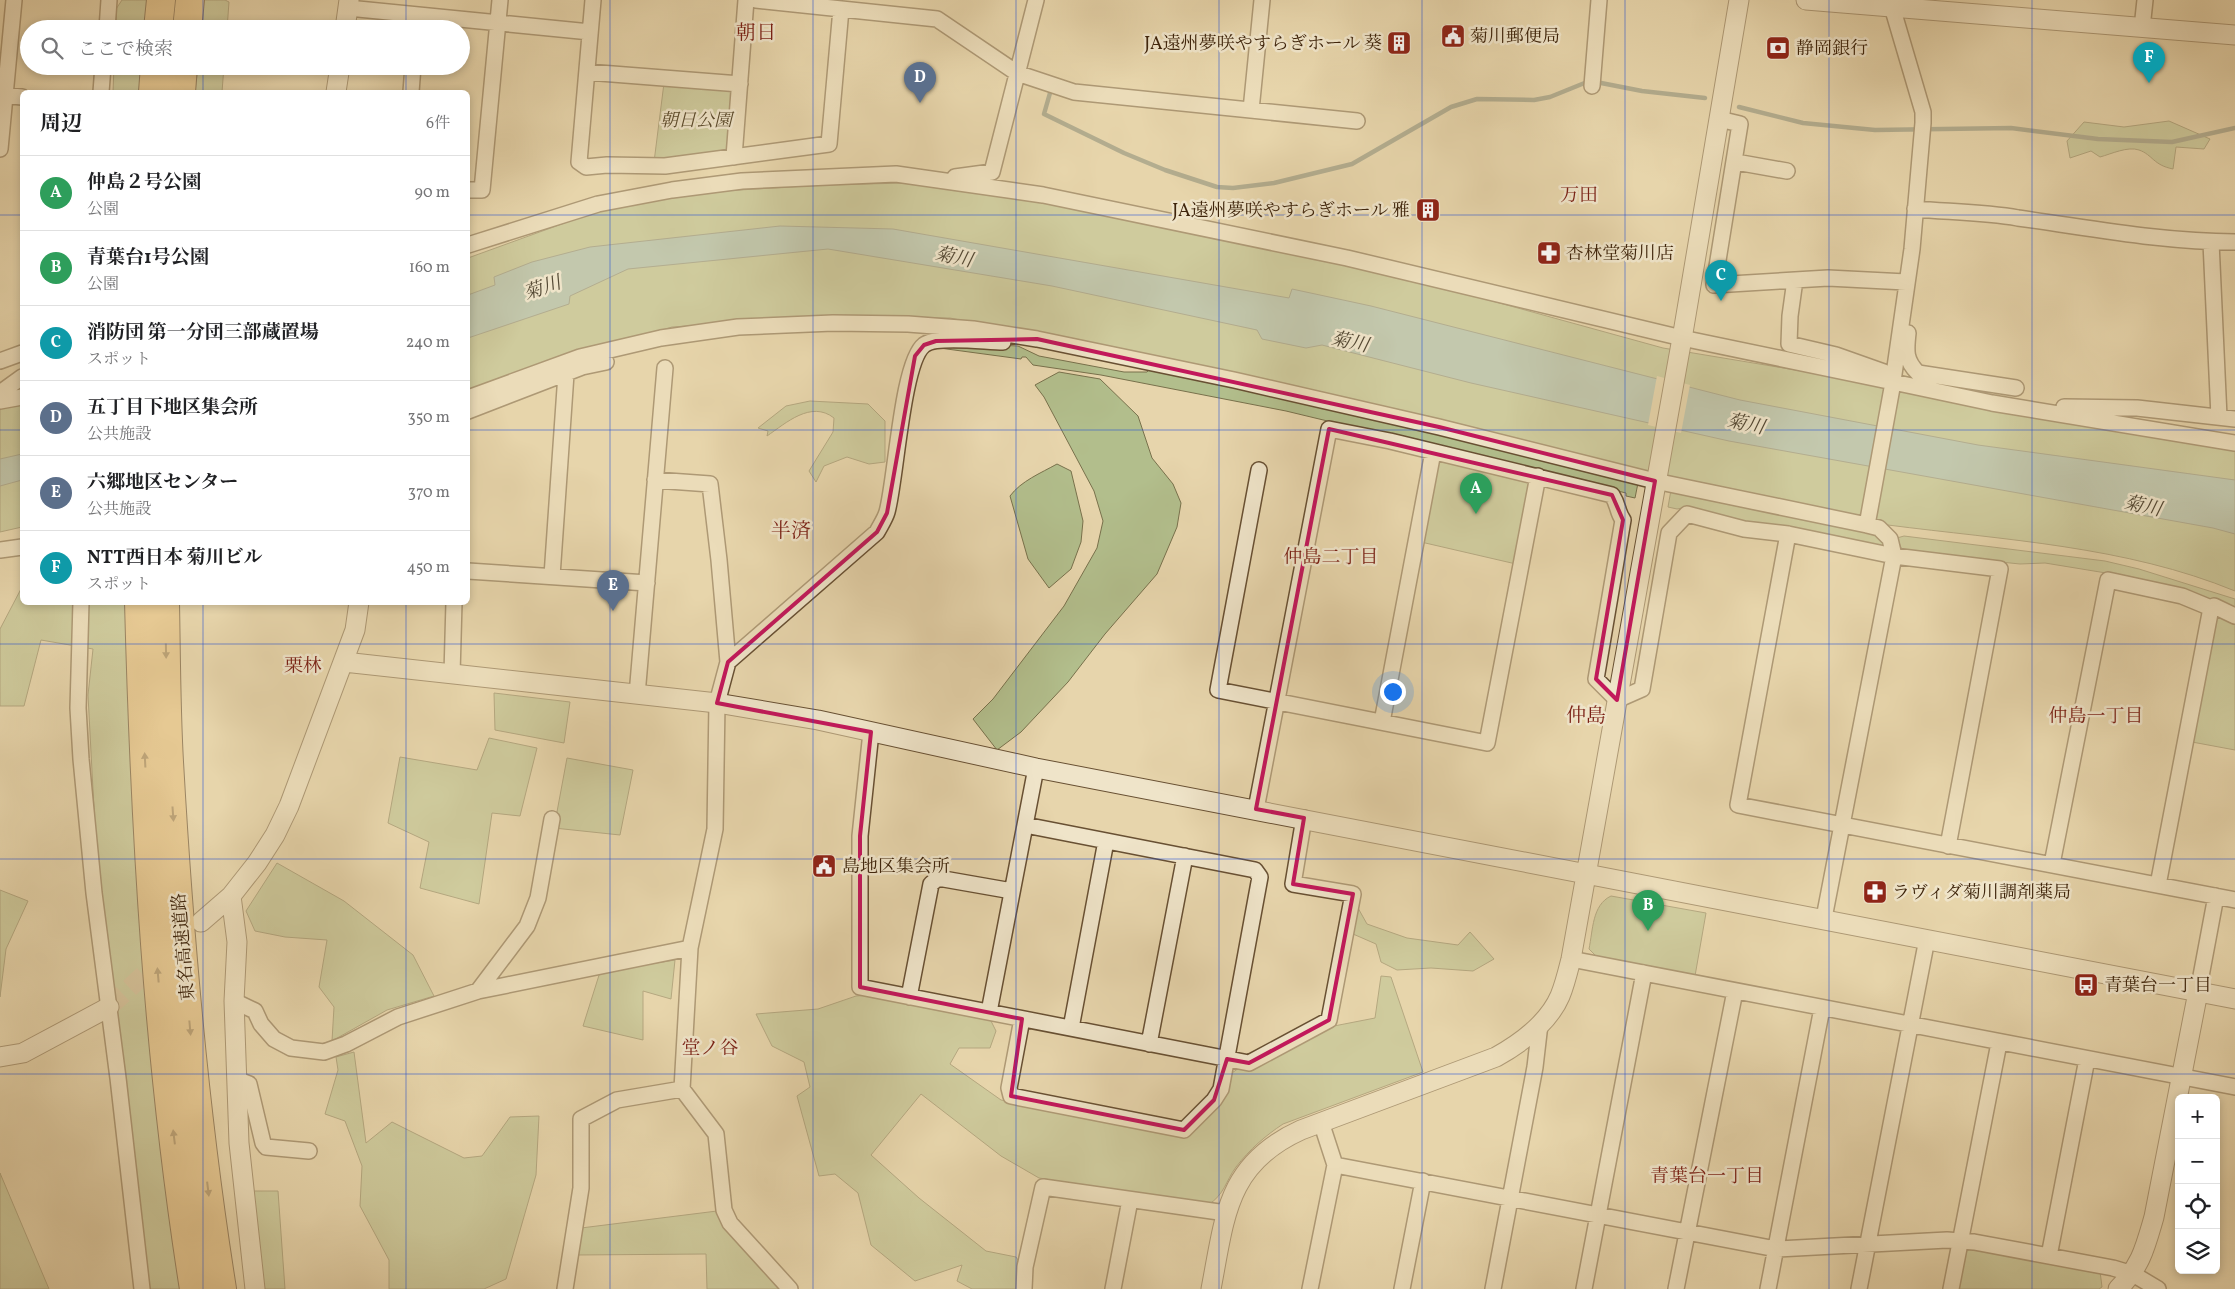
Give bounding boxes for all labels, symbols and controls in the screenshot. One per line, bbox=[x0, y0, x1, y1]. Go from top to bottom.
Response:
search box bbox=[20, 20, 470, 75]
district label: 朝日 bbox=[736, 20, 776, 48]
public building icon: 菊川郵便局 bbox=[1440, 23, 1466, 49]
place label: 菊川郵便局 bbox=[1470, 25, 1560, 50]
building icon: JA遠州夢咲やすらぎホール 葵 bbox=[1386, 30, 1412, 56]
place label: JA遠州夢咲やすらぎホール 葵 bbox=[1144, 32, 1382, 57]
icon: search bbox=[38, 34, 66, 62]
bank icon: 静岡銀行 bbox=[1765, 35, 1791, 61]
text: ここで検索 bbox=[78, 37, 173, 63]
place label: 静岡銀行 bbox=[1796, 37, 1868, 62]
pin: F bbox=[2133, 42, 2165, 83]
pin: D bbox=[904, 62, 936, 103]
park label: 朝日公園 bbox=[660, 109, 735, 134]
text: 周辺 bbox=[40, 110, 82, 139]
text: 6件 bbox=[426, 113, 450, 135]
text: 仲島２号公園 bbox=[87, 170, 201, 196]
text: A bbox=[50, 182, 62, 204]
text: 90 m bbox=[414, 182, 450, 204]
district label: 万田 bbox=[1560, 183, 1598, 209]
building icon: JA遠州夢咲やすらぎホール 雅 bbox=[1415, 197, 1441, 223]
text: 公園 bbox=[87, 199, 119, 221]
place label: JA遠州夢咲やすらぎホール 雅 bbox=[1172, 199, 1410, 224]
pharmacy icon: 杏林堂菊川店 bbox=[1536, 240, 1562, 266]
water label: 菊川 bbox=[932, 241, 977, 275]
place label: 杏林堂菊川店 bbox=[1566, 242, 1674, 267]
text: 青葉台1号公園 bbox=[87, 245, 209, 271]
text: B bbox=[51, 257, 61, 279]
text: 160 m bbox=[409, 257, 450, 279]
pin: C bbox=[1705, 260, 1737, 301]
water label: 菊川 bbox=[520, 270, 567, 307]
text: 公園 bbox=[87, 274, 119, 296]
text: 消防団 第一分団三部蔵置場 bbox=[87, 320, 319, 346]
water label: 菊川 bbox=[1328, 326, 1373, 360]
text: C bbox=[51, 332, 61, 354]
text: 240 m bbox=[406, 332, 450, 354]
text: スポット bbox=[87, 349, 151, 371]
text: 五丁目下地区集会所 bbox=[87, 395, 258, 421]
text: D bbox=[50, 407, 62, 429]
text: 350 m bbox=[407, 407, 450, 429]
water label: 菊川 bbox=[1724, 408, 1769, 442]
text: 公共施設 bbox=[87, 424, 151, 446]
text: 六郷地区センター bbox=[87, 470, 238, 496]
pin: A bbox=[1460, 473, 1492, 514]
text: E bbox=[51, 482, 61, 504]
text: 370 m bbox=[408, 482, 450, 504]
water label: 菊川 bbox=[2121, 490, 2166, 524]
text: 公共施設 bbox=[87, 499, 151, 521]
district label: 半済 bbox=[771, 518, 811, 546]
text: NTT西日本 菊川ビル bbox=[87, 545, 263, 571]
district label: 仲島二丁目 bbox=[1283, 545, 1379, 571]
text: F bbox=[51, 557, 61, 579]
text: 450 m bbox=[407, 557, 450, 579]
pin: E bbox=[597, 570, 629, 611]
text: スポット bbox=[87, 574, 151, 596]
one-way arrow bbox=[162, 643, 170, 659]
district label: 栗林 bbox=[284, 654, 322, 680]
your location bbox=[1380, 679, 1406, 705]
district label: 仲島 bbox=[1566, 703, 1606, 731]
district label: 仲島一丁目 bbox=[2048, 704, 2144, 730]
one-way arrow bbox=[140, 752, 148, 768]
one-way arrow bbox=[169, 806, 177, 822]
public building icon: 島地区集会所 bbox=[811, 853, 837, 879]
place label: 島地区集会所 bbox=[842, 855, 950, 880]
pharmacy icon: ラヴィダ菊川調剤薬局 bbox=[1862, 879, 1888, 905]
place label: ラヴィダ菊川調剤薬局 bbox=[1892, 881, 2071, 906]
pin: B bbox=[1632, 890, 1664, 931]
street label: 東名高速道路 bbox=[167, 892, 202, 1002]
one-way arrow bbox=[153, 967, 161, 983]
bus stop icon: 青葉台一丁目 bbox=[2073, 972, 2099, 998]
place label: 青葉台一丁目 bbox=[2104, 974, 2212, 999]
one-way arrow bbox=[186, 1020, 194, 1036]
district label: 堂ノ谷 bbox=[681, 1036, 739, 1062]
map controls bbox=[2175, 1094, 2220, 1274]
button: + bbox=[2175, 1094, 2220, 1139]
one-way arrow bbox=[170, 1128, 178, 1144]
button: − bbox=[2175, 1139, 2220, 1184]
district label: 青葉台一丁目 bbox=[1650, 1164, 1764, 1190]
one-way arrow bbox=[204, 1182, 212, 1198]
button: locate bbox=[2175, 1184, 2220, 1229]
button: layers bbox=[2175, 1229, 2220, 1274]

